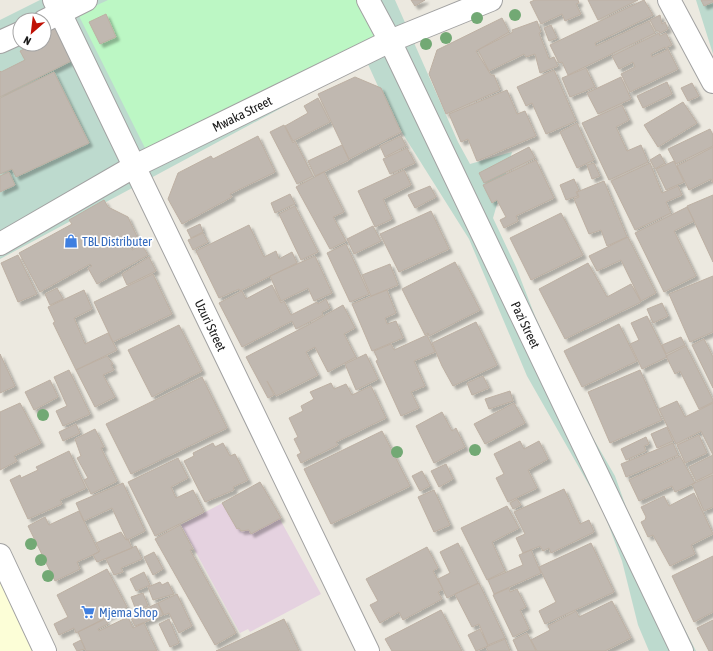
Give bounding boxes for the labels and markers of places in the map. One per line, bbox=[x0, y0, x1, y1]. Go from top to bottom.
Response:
shop icon: TBL Distributer bbox=[63, 233, 79, 249]
place label: TBL Distributer bbox=[82, 234, 152, 249]
supermarket icon: Mjema Shop bbox=[80, 604, 96, 620]
place label: Mjema Shop bbox=[99, 605, 158, 620]

